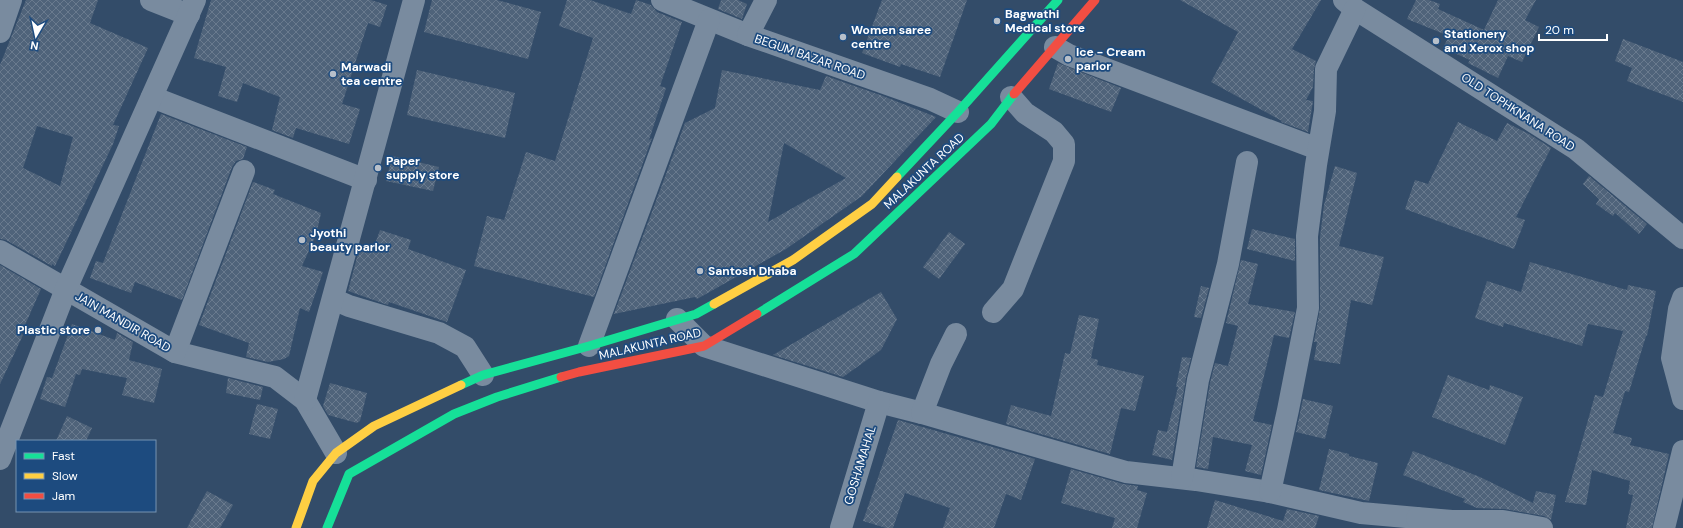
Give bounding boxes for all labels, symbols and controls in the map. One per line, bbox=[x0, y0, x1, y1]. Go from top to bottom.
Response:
place label: Bagwathi Medical store bbox=[1005, 6, 1085, 36]
north arrow bbox=[16, 16, 56, 56]
marker: Bagwathi Medical store bbox=[992, 16, 1002, 26]
scale bar bbox=[1539, 16, 1607, 42]
place label: Women saree centre bbox=[851, 22, 931, 52]
text: 20 m bbox=[1545, 22, 1574, 38]
place label: Stationery and Xerox shop bbox=[1444, 26, 1535, 56]
street label: BEGUM BAZAR ROAD bbox=[752, 31, 868, 83]
marker: Women saree centre bbox=[838, 32, 848, 42]
marker: Stationery and Xerox shop bbox=[1431, 36, 1441, 46]
text: N bbox=[29, 38, 39, 53]
place label: Ice - Cream parlor bbox=[1076, 44, 1146, 74]
marker: Ice - Cream parlor bbox=[1063, 54, 1073, 64]
place label: Marwadi tea centre bbox=[341, 59, 402, 89]
marker: Marwadi tea centre bbox=[328, 69, 338, 79]
street label: OLD TOPHKNANA ROAD bbox=[1458, 69, 1578, 155]
street label: MALAKUNTA ROAD bbox=[880, 130, 968, 212]
place label: Paper supply store bbox=[386, 153, 459, 183]
marker: Paper supply store bbox=[373, 163, 383, 173]
place label: Jyothi beauty parlor bbox=[310, 225, 390, 255]
marker: Jyothi beauty parlor bbox=[297, 235, 307, 245]
place label: Santosh Dhaba bbox=[708, 263, 797, 279]
marker: Santosh Dhaba bbox=[695, 266, 705, 276]
street label: JAIN MANDIR ROAD bbox=[72, 288, 174, 356]
place label: Plastic store bbox=[17, 322, 90, 338]
street label: MALAKUNTA ROAD bbox=[597, 324, 703, 364]
marker: Plastic store bbox=[93, 325, 103, 335]
street label: GOSHAMAHAL bbox=[840, 423, 880, 507]
legend bbox=[16, 440, 156, 512]
text: Fast bbox=[52, 448, 75, 464]
text: Slow bbox=[52, 468, 78, 484]
text: Jam bbox=[52, 488, 75, 504]

